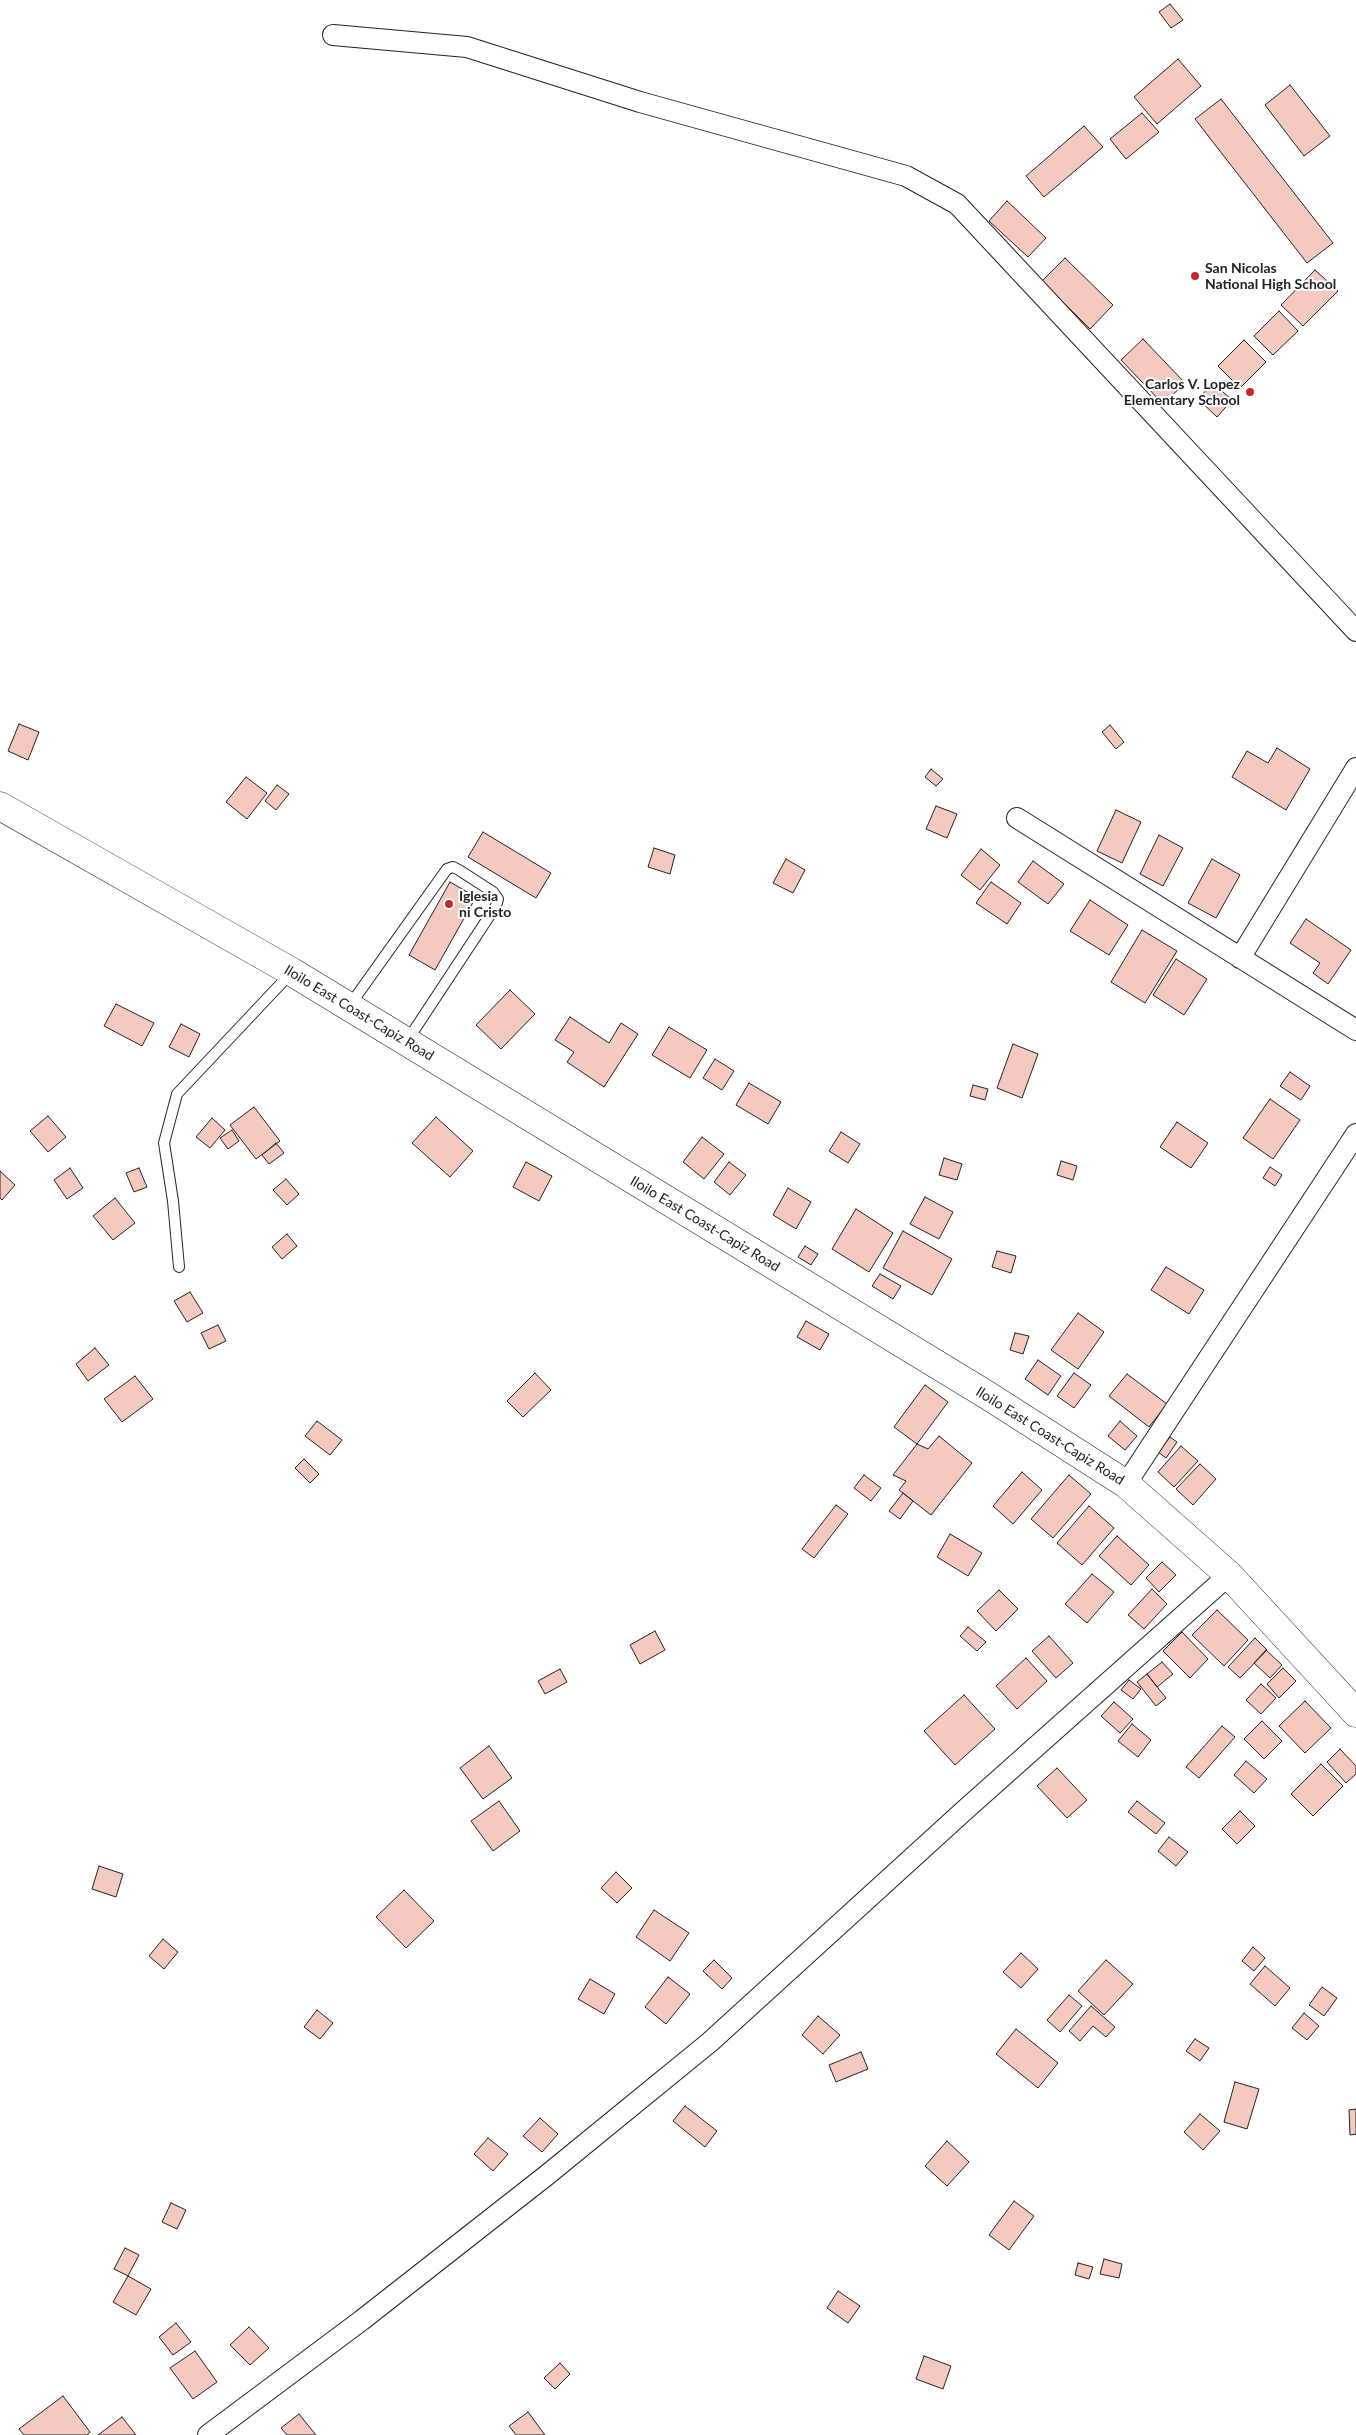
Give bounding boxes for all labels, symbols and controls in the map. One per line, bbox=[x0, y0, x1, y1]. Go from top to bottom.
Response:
place label: San Nicolas National High School bbox=[1205, 260, 1336, 292]
marker: San Nicolas National High School bbox=[1189, 270, 1201, 282]
place label: Carlos V. Lopez Elementary School bbox=[1124, 376, 1240, 408]
marker: Carlos V. Lopez Elementary School bbox=[1244, 386, 1256, 398]
place label: Iglesia ni Cristo bbox=[459, 888, 511, 920]
marker: Iglesia ni Cristo bbox=[443, 898, 455, 910]
street label: Iloilo East Coast-Capiz Road bbox=[281, 962, 437, 1064]
street label: Iloilo East Coast-Capiz Road bbox=[627, 1173, 783, 1275]
street label: Iloilo East Coast-Capiz Road bbox=[973, 1383, 1127, 1489]

